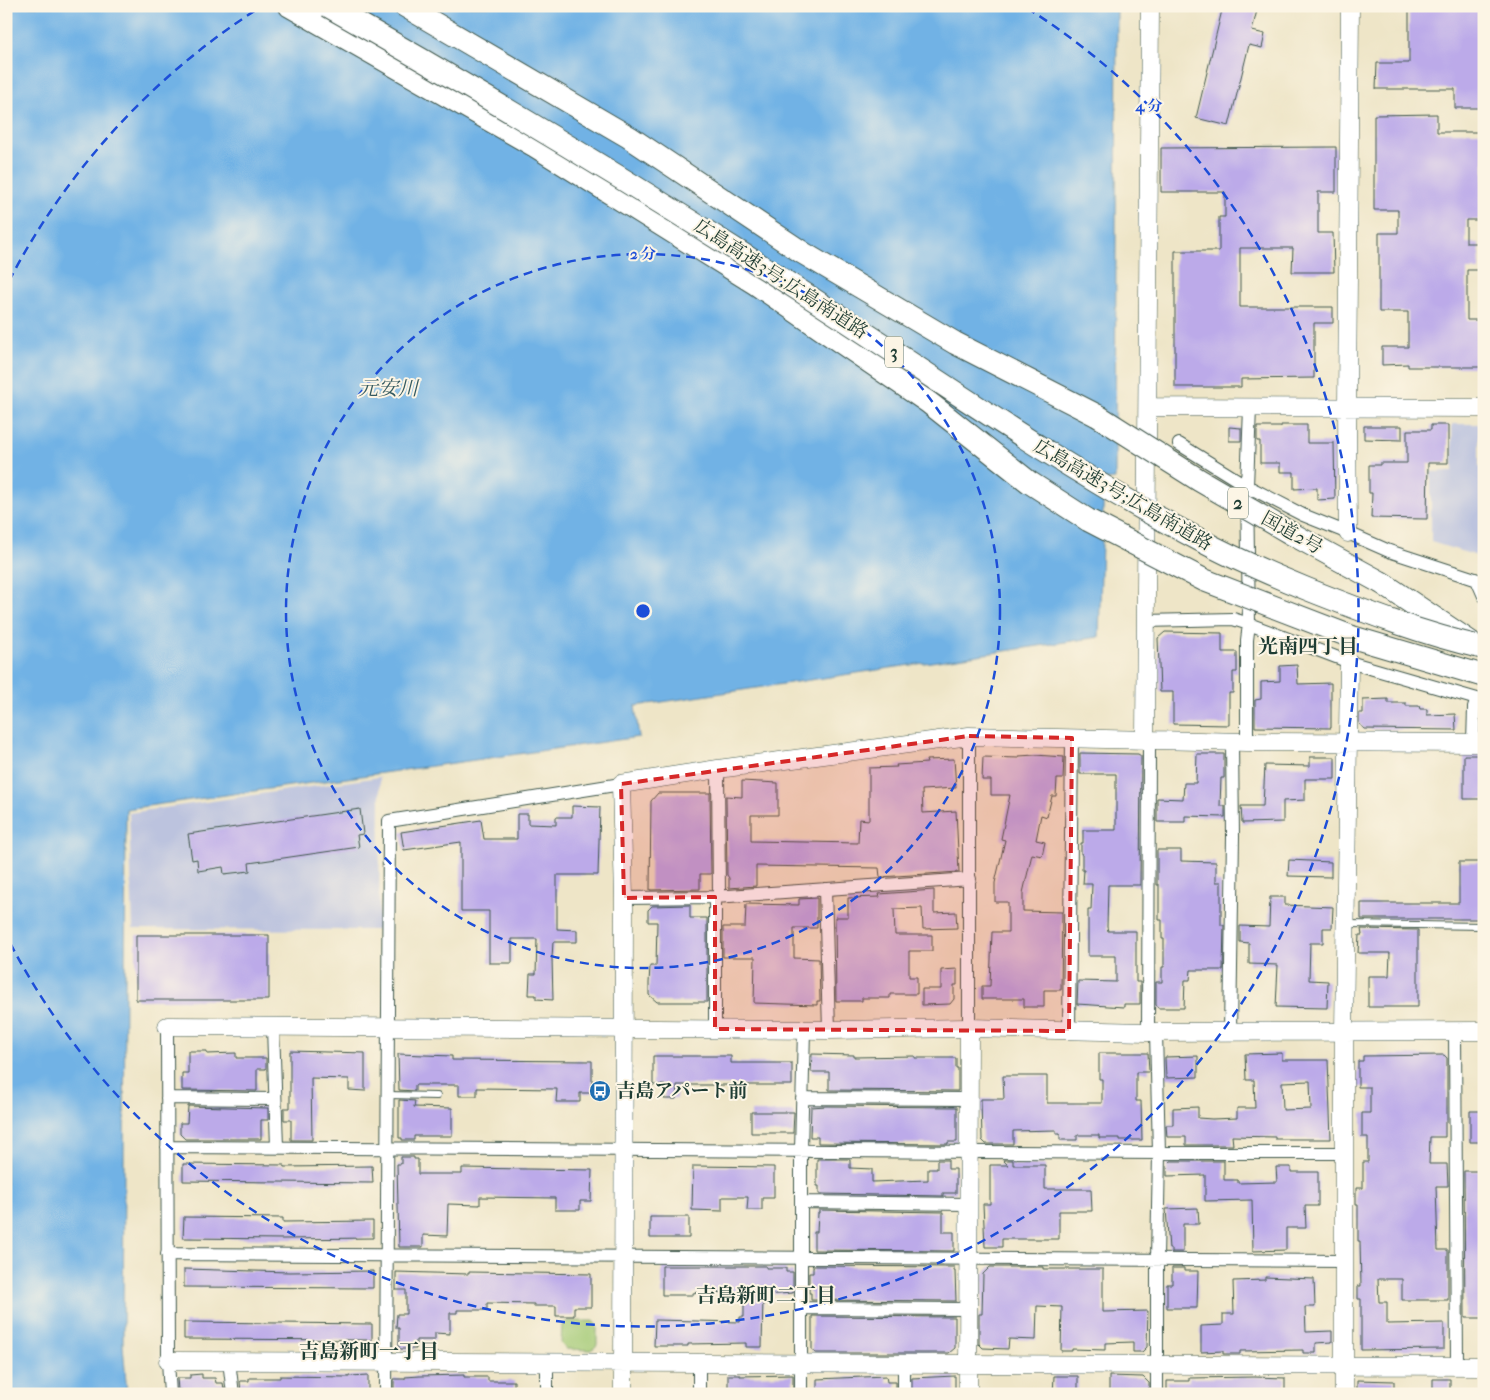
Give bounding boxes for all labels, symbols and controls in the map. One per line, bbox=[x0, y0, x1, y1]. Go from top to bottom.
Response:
text: 4 分 bbox=[1134, 97, 1163, 115]
street label: 広島高速3号;広島南道路 bbox=[690, 215, 872, 343]
text: 2 分 bbox=[630, 245, 656, 263]
road number: 3 bbox=[885, 337, 903, 368]
water label: 元安川 bbox=[358, 377, 420, 400]
street label: 広島高速3号;広島南道路 bbox=[1030, 435, 1216, 555]
road number: 2 bbox=[1228, 488, 1248, 518]
street label: 国道2号 bbox=[1257, 507, 1327, 559]
centre of rings bbox=[634, 602, 652, 620]
district label: 光南四丁目 bbox=[1258, 635, 1358, 658]
bus stop icon: 吉島アパート前 bbox=[588, 1079, 612, 1103]
place label: 吉島アパート前 bbox=[616, 1080, 747, 1102]
district label: 吉島新町二丁目 bbox=[696, 1284, 836, 1307]
district label: 吉島新町一丁目 bbox=[299, 1340, 439, 1363]

